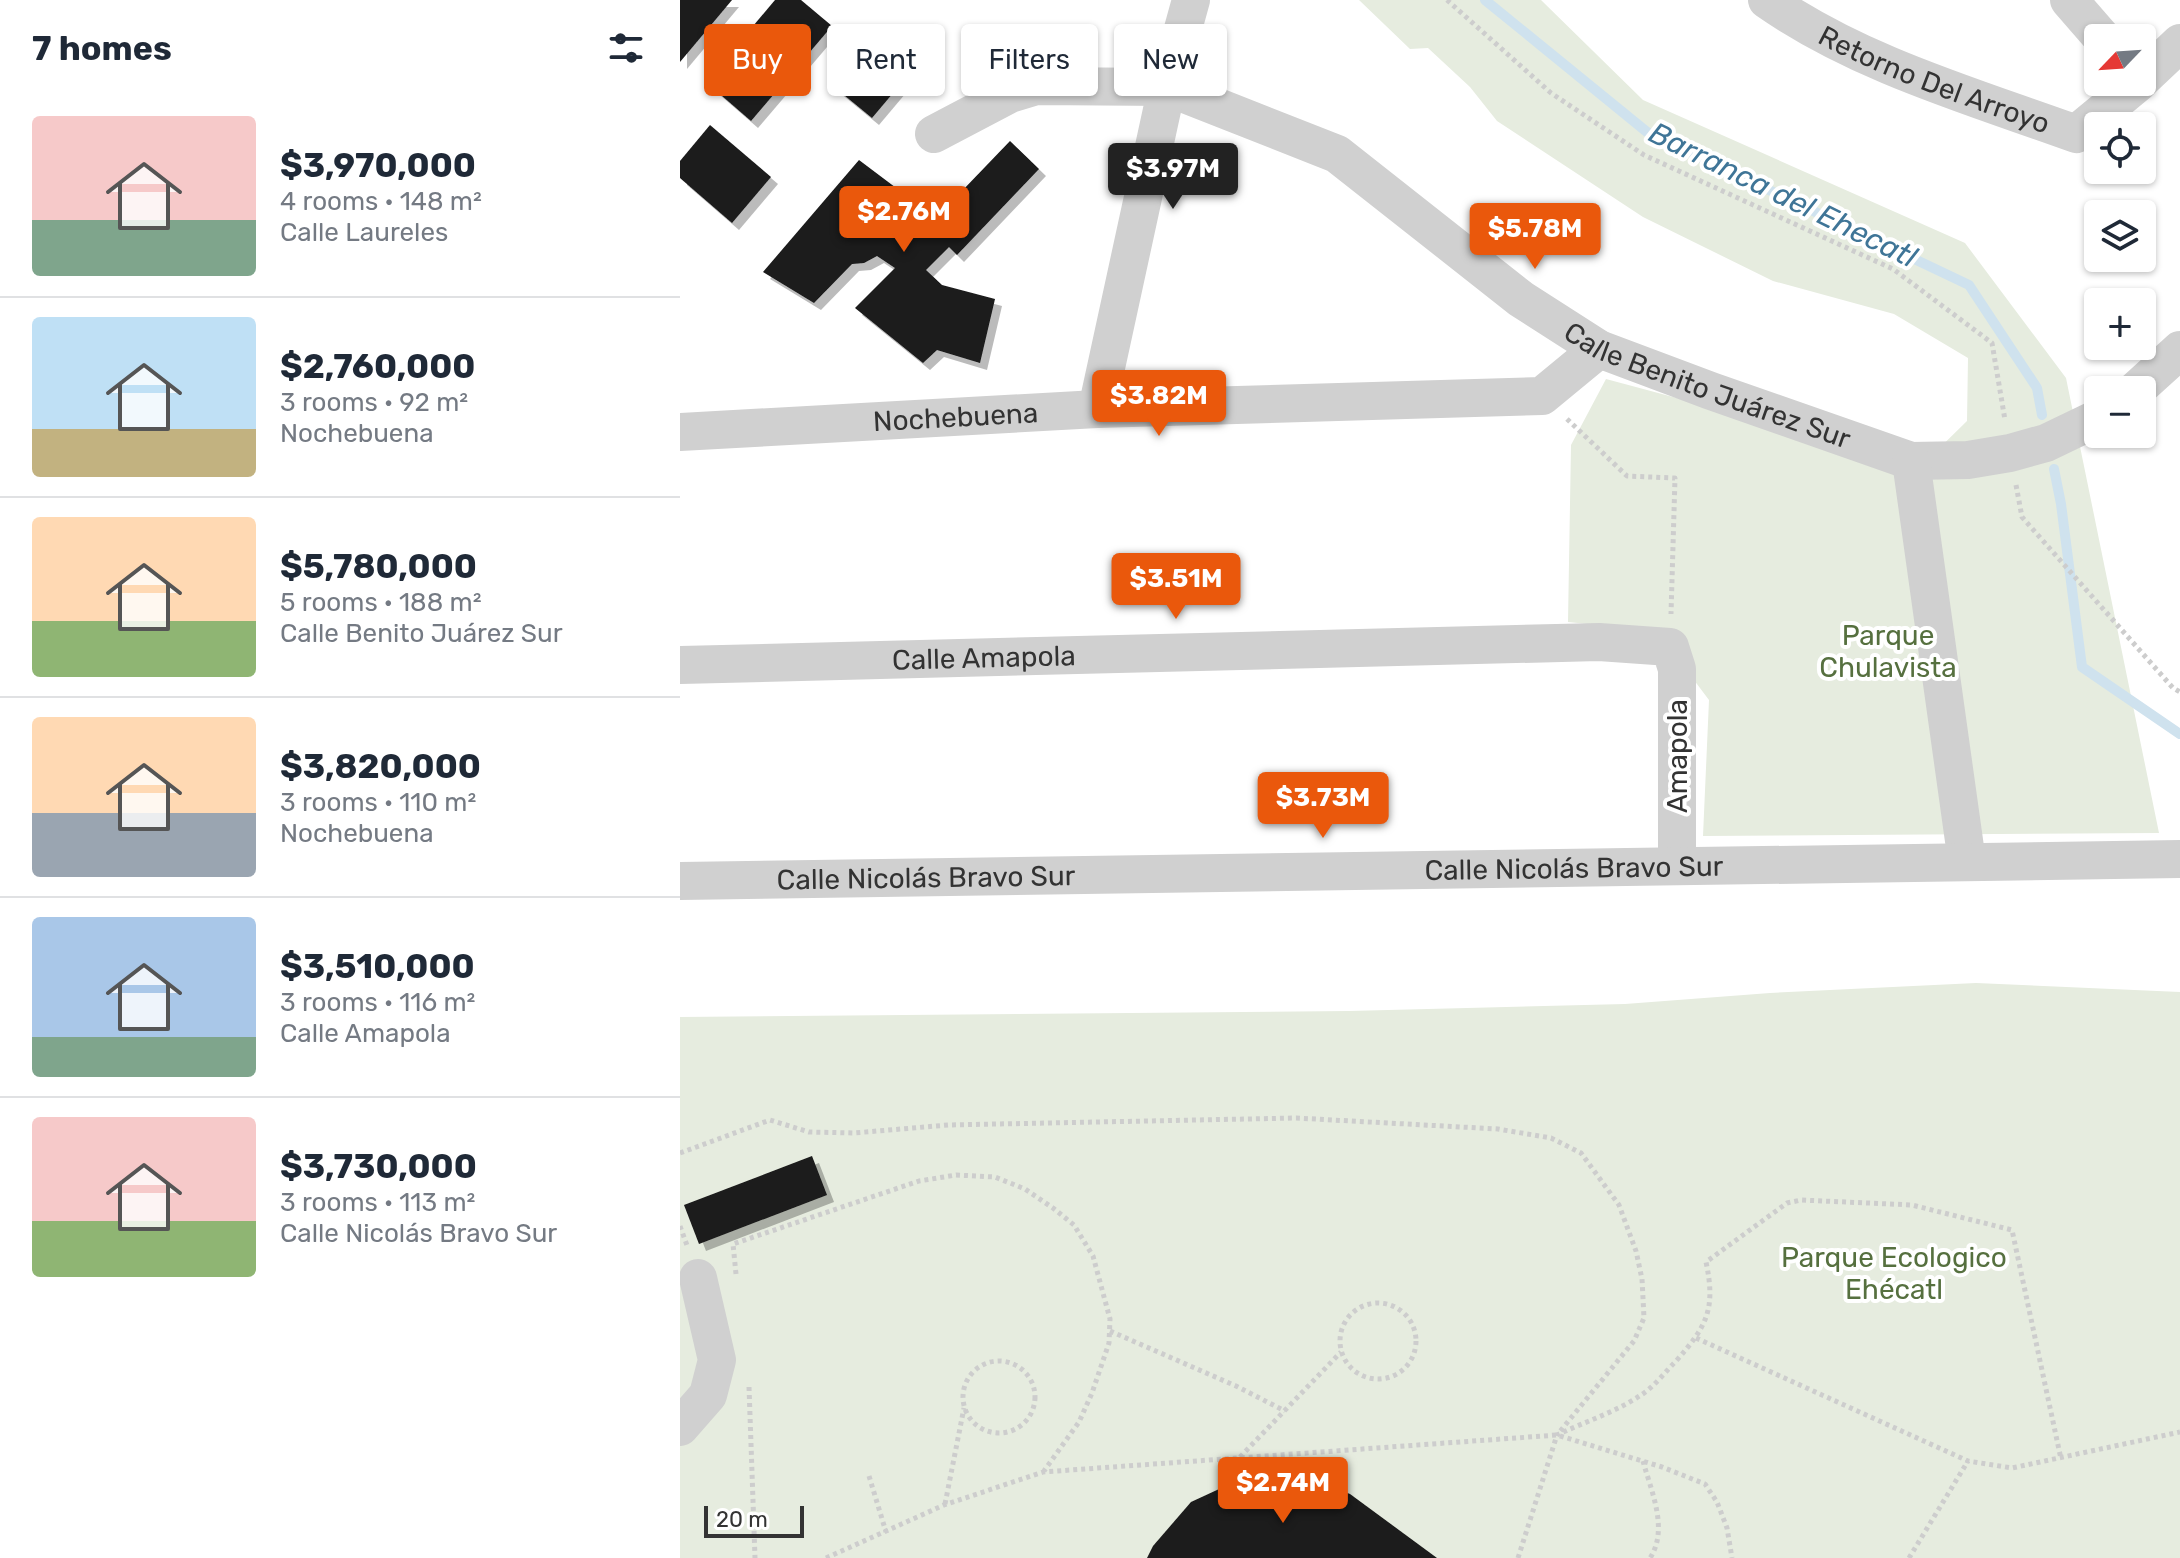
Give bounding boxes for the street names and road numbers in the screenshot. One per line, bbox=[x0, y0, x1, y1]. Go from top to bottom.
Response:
street label: Retorno Del Arroyo bbox=[1813, 18, 2054, 140]
street label: Calle Benito Juárez Sur bbox=[1558, 315, 1855, 455]
street label: Nochebuena bbox=[872, 396, 1039, 438]
street label: Calle Amapola bbox=[892, 639, 1076, 676]
street label: Amapola bbox=[1661, 699, 1694, 813]
street label: Calle Nicolás Bravo Sur bbox=[1424, 849, 1724, 887]
street label: Calle Nicolás Bravo Sur bbox=[776, 859, 1076, 896]

